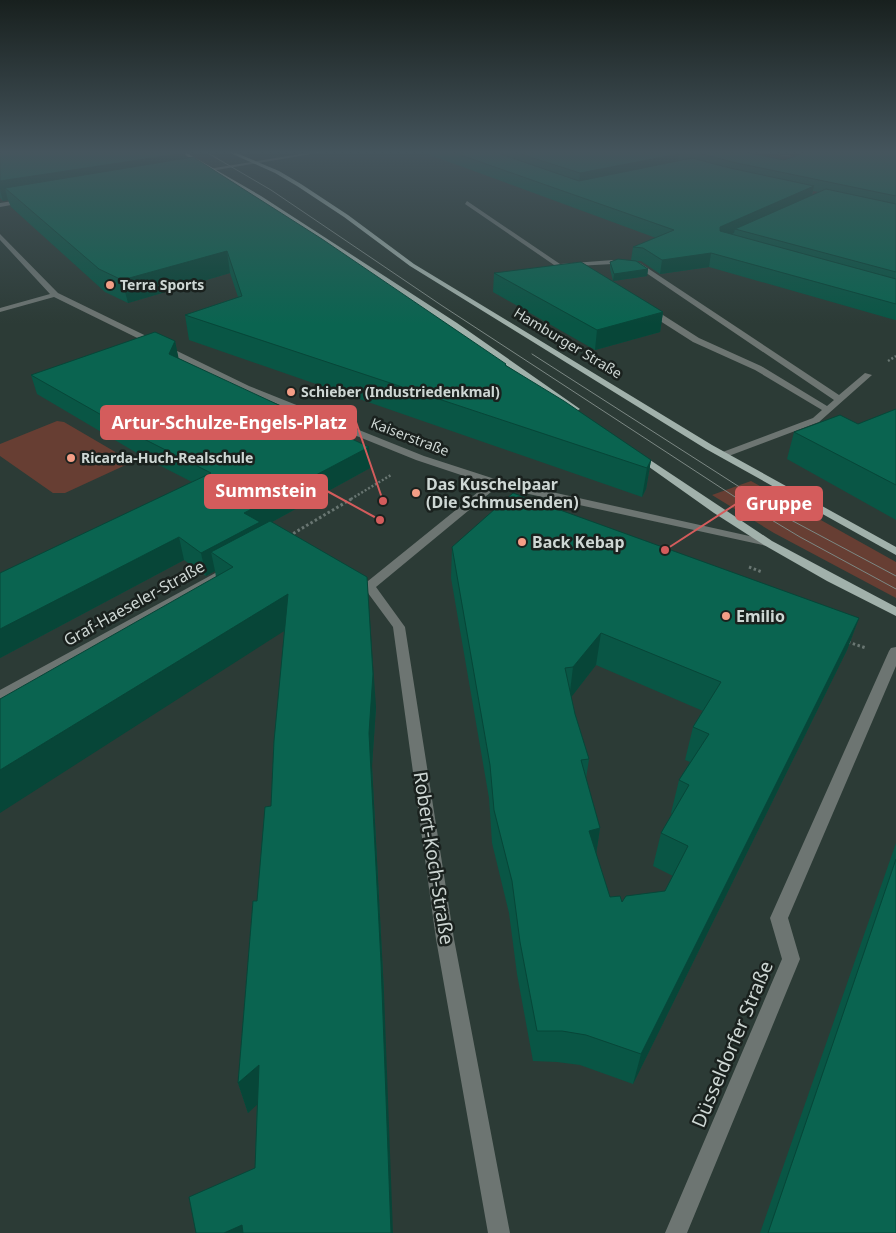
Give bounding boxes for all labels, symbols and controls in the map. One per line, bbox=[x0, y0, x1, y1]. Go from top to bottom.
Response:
place label: Terra Sports bbox=[120, 275, 204, 294]
marker: Terra Sports bbox=[104, 279, 116, 291]
street label: Hamburger Straße bbox=[511, 303, 626, 382]
place label: Schieber (Industriedenkmal) bbox=[301, 382, 500, 401]
marker: Schieber (Industriedenkmal) bbox=[285, 386, 297, 398]
callout: Artur-Schulze-Engels-Platz bbox=[101, 406, 356, 439]
text: Artur-Schulze-Engels-Platz bbox=[111, 410, 347, 434]
street label: Kaiserstraße bbox=[368, 413, 452, 460]
place label: Ricarda-Huch-Realschule bbox=[81, 448, 253, 467]
marker: Ricarda-Huch-Realschule bbox=[65, 452, 77, 464]
place label: Das Kuschelpaar (Die Schmusenden) bbox=[426, 473, 579, 513]
callout: Summstein bbox=[205, 475, 327, 508]
text: Summstein bbox=[215, 478, 317, 502]
marker: Das Kuschelpaar (Die Schmusenden) bbox=[410, 487, 422, 499]
callout: Gruppe bbox=[736, 487, 822, 520]
text: Gruppe bbox=[746, 491, 812, 515]
place label: Back Kebap bbox=[532, 531, 625, 553]
marker: Back Kebap bbox=[516, 536, 528, 548]
street label: Graf-Haeseler-Straße bbox=[60, 555, 208, 651]
place label: Emilio bbox=[736, 605, 785, 627]
marker: Emilio bbox=[720, 610, 732, 622]
street label: Robert-Koch-Straße bbox=[407, 770, 461, 946]
street label: Düsseldorfer Straße bbox=[685, 957, 779, 1131]

